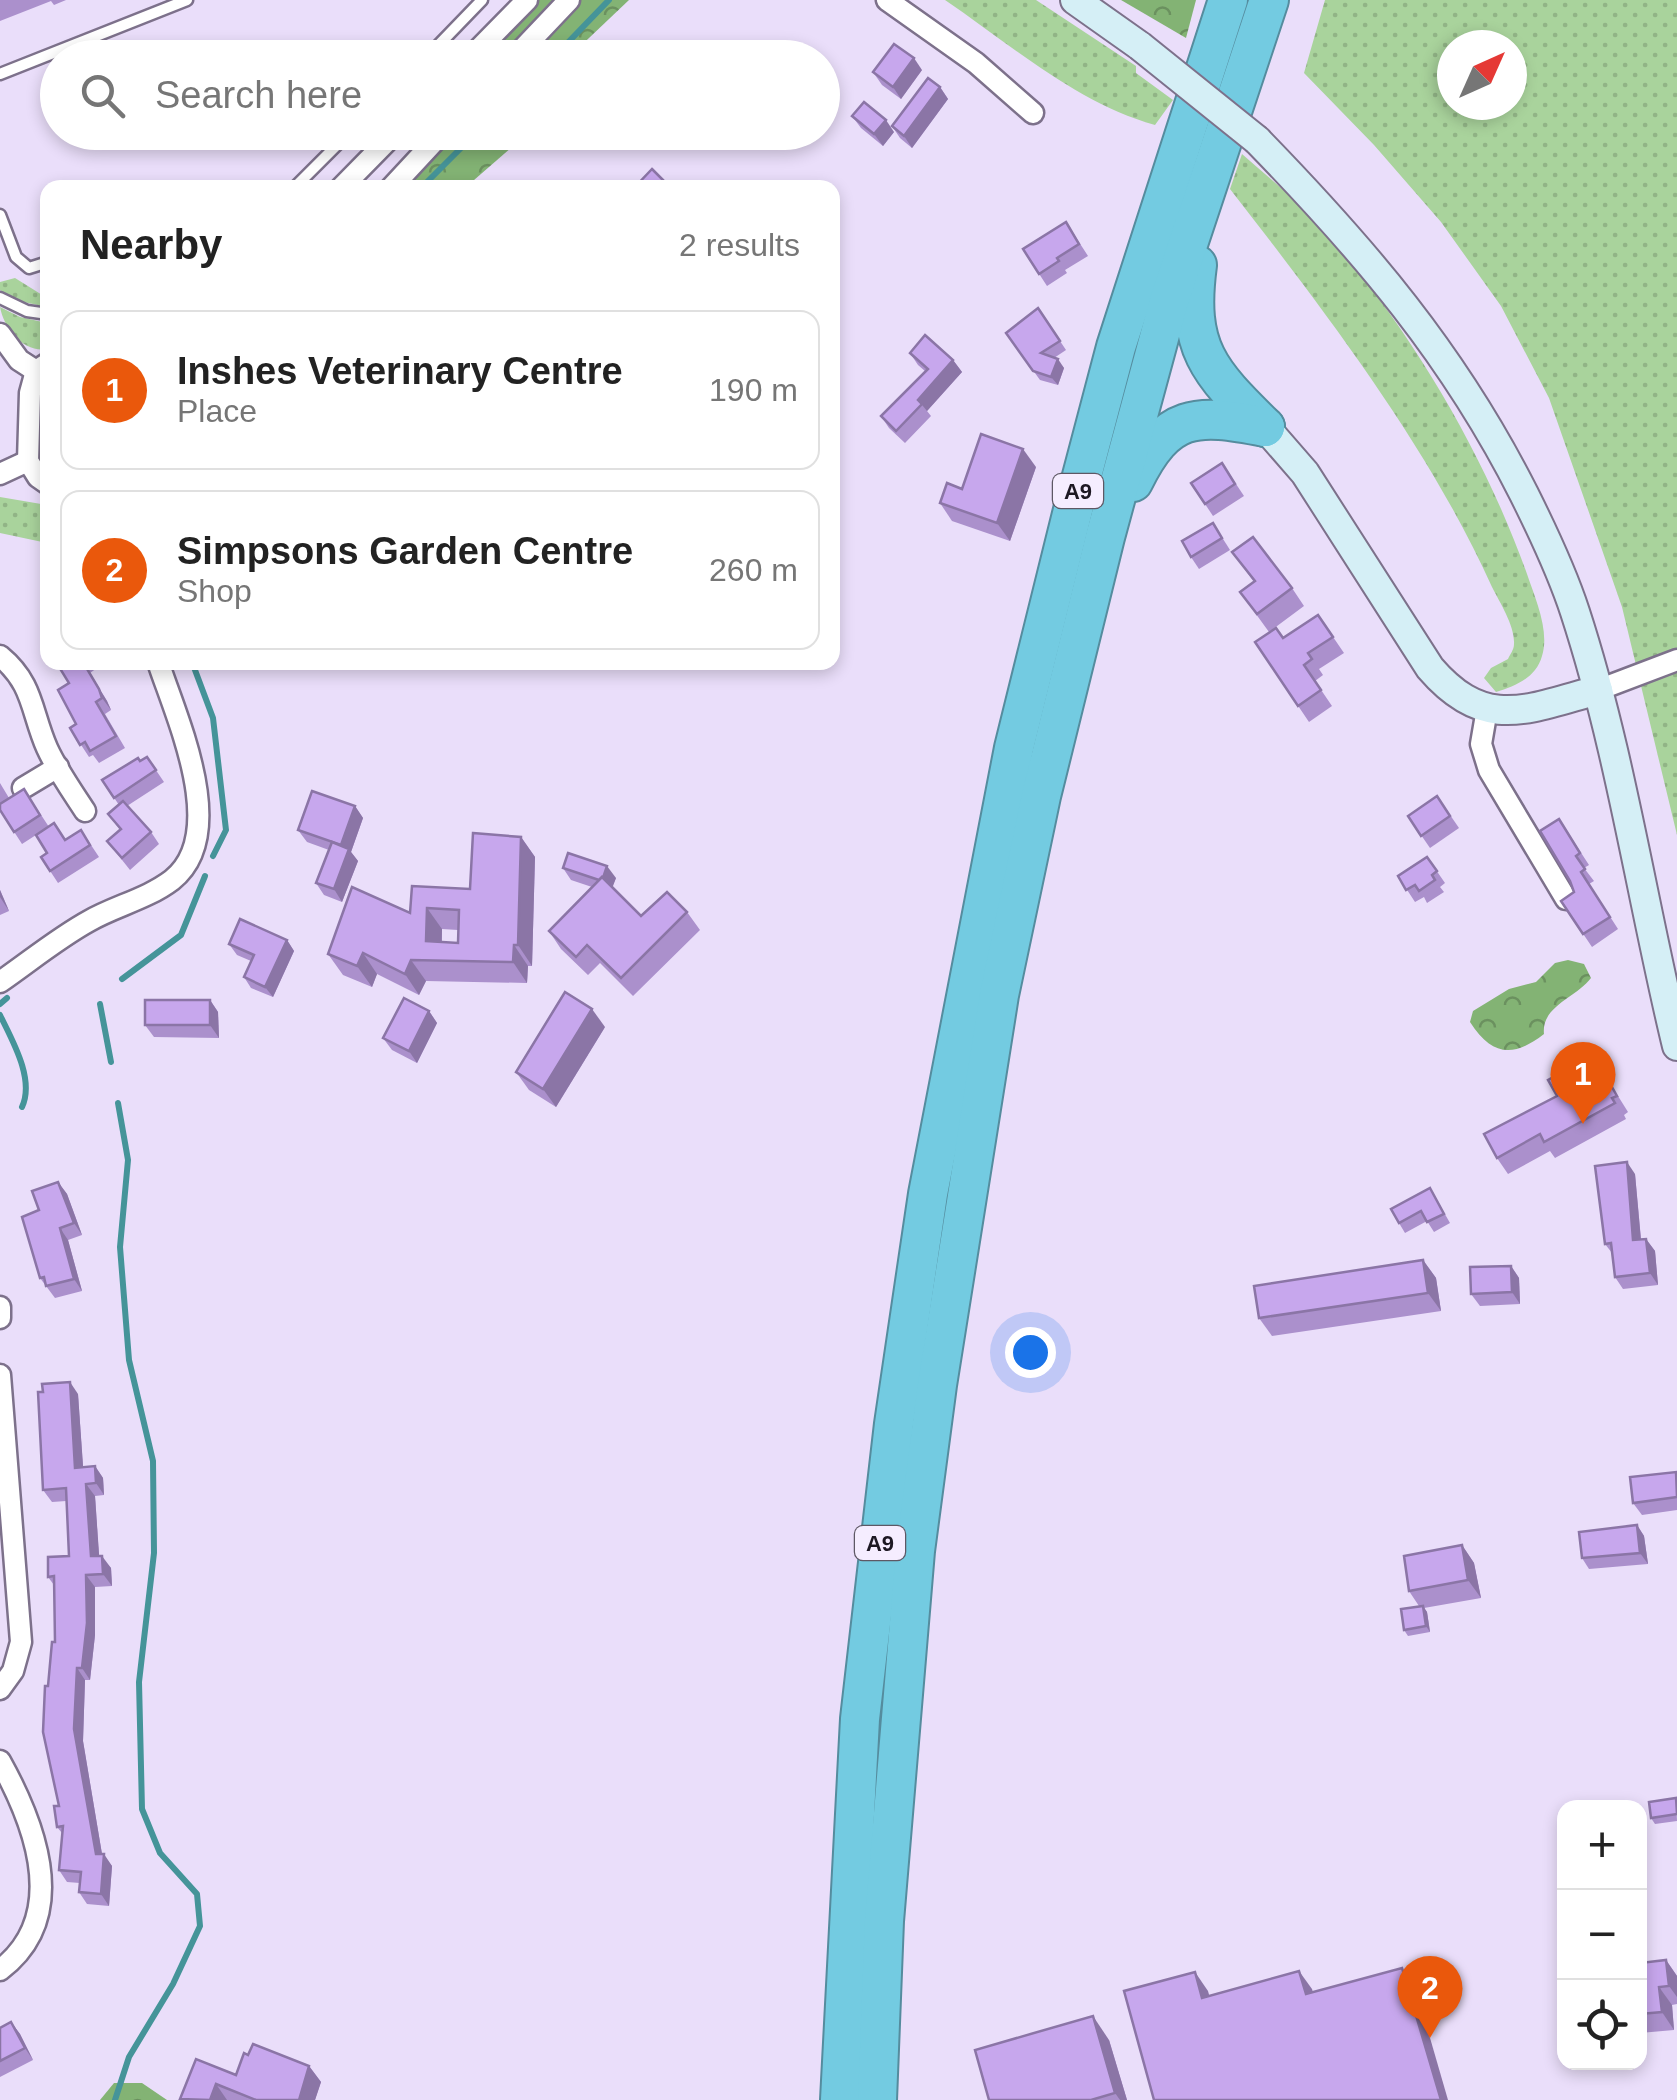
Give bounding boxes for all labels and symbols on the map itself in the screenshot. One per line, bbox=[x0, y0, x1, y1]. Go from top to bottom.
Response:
north arrow bbox=[1437, 30, 1527, 120]
road number: A9 bbox=[1053, 474, 1103, 508]
pin: 1 bbox=[1550, 1042, 1616, 1124]
your location bbox=[1005, 1327, 1056, 1378]
road number: A9 bbox=[855, 1526, 905, 1560]
pin: 2 bbox=[1398, 1956, 1462, 2038]

